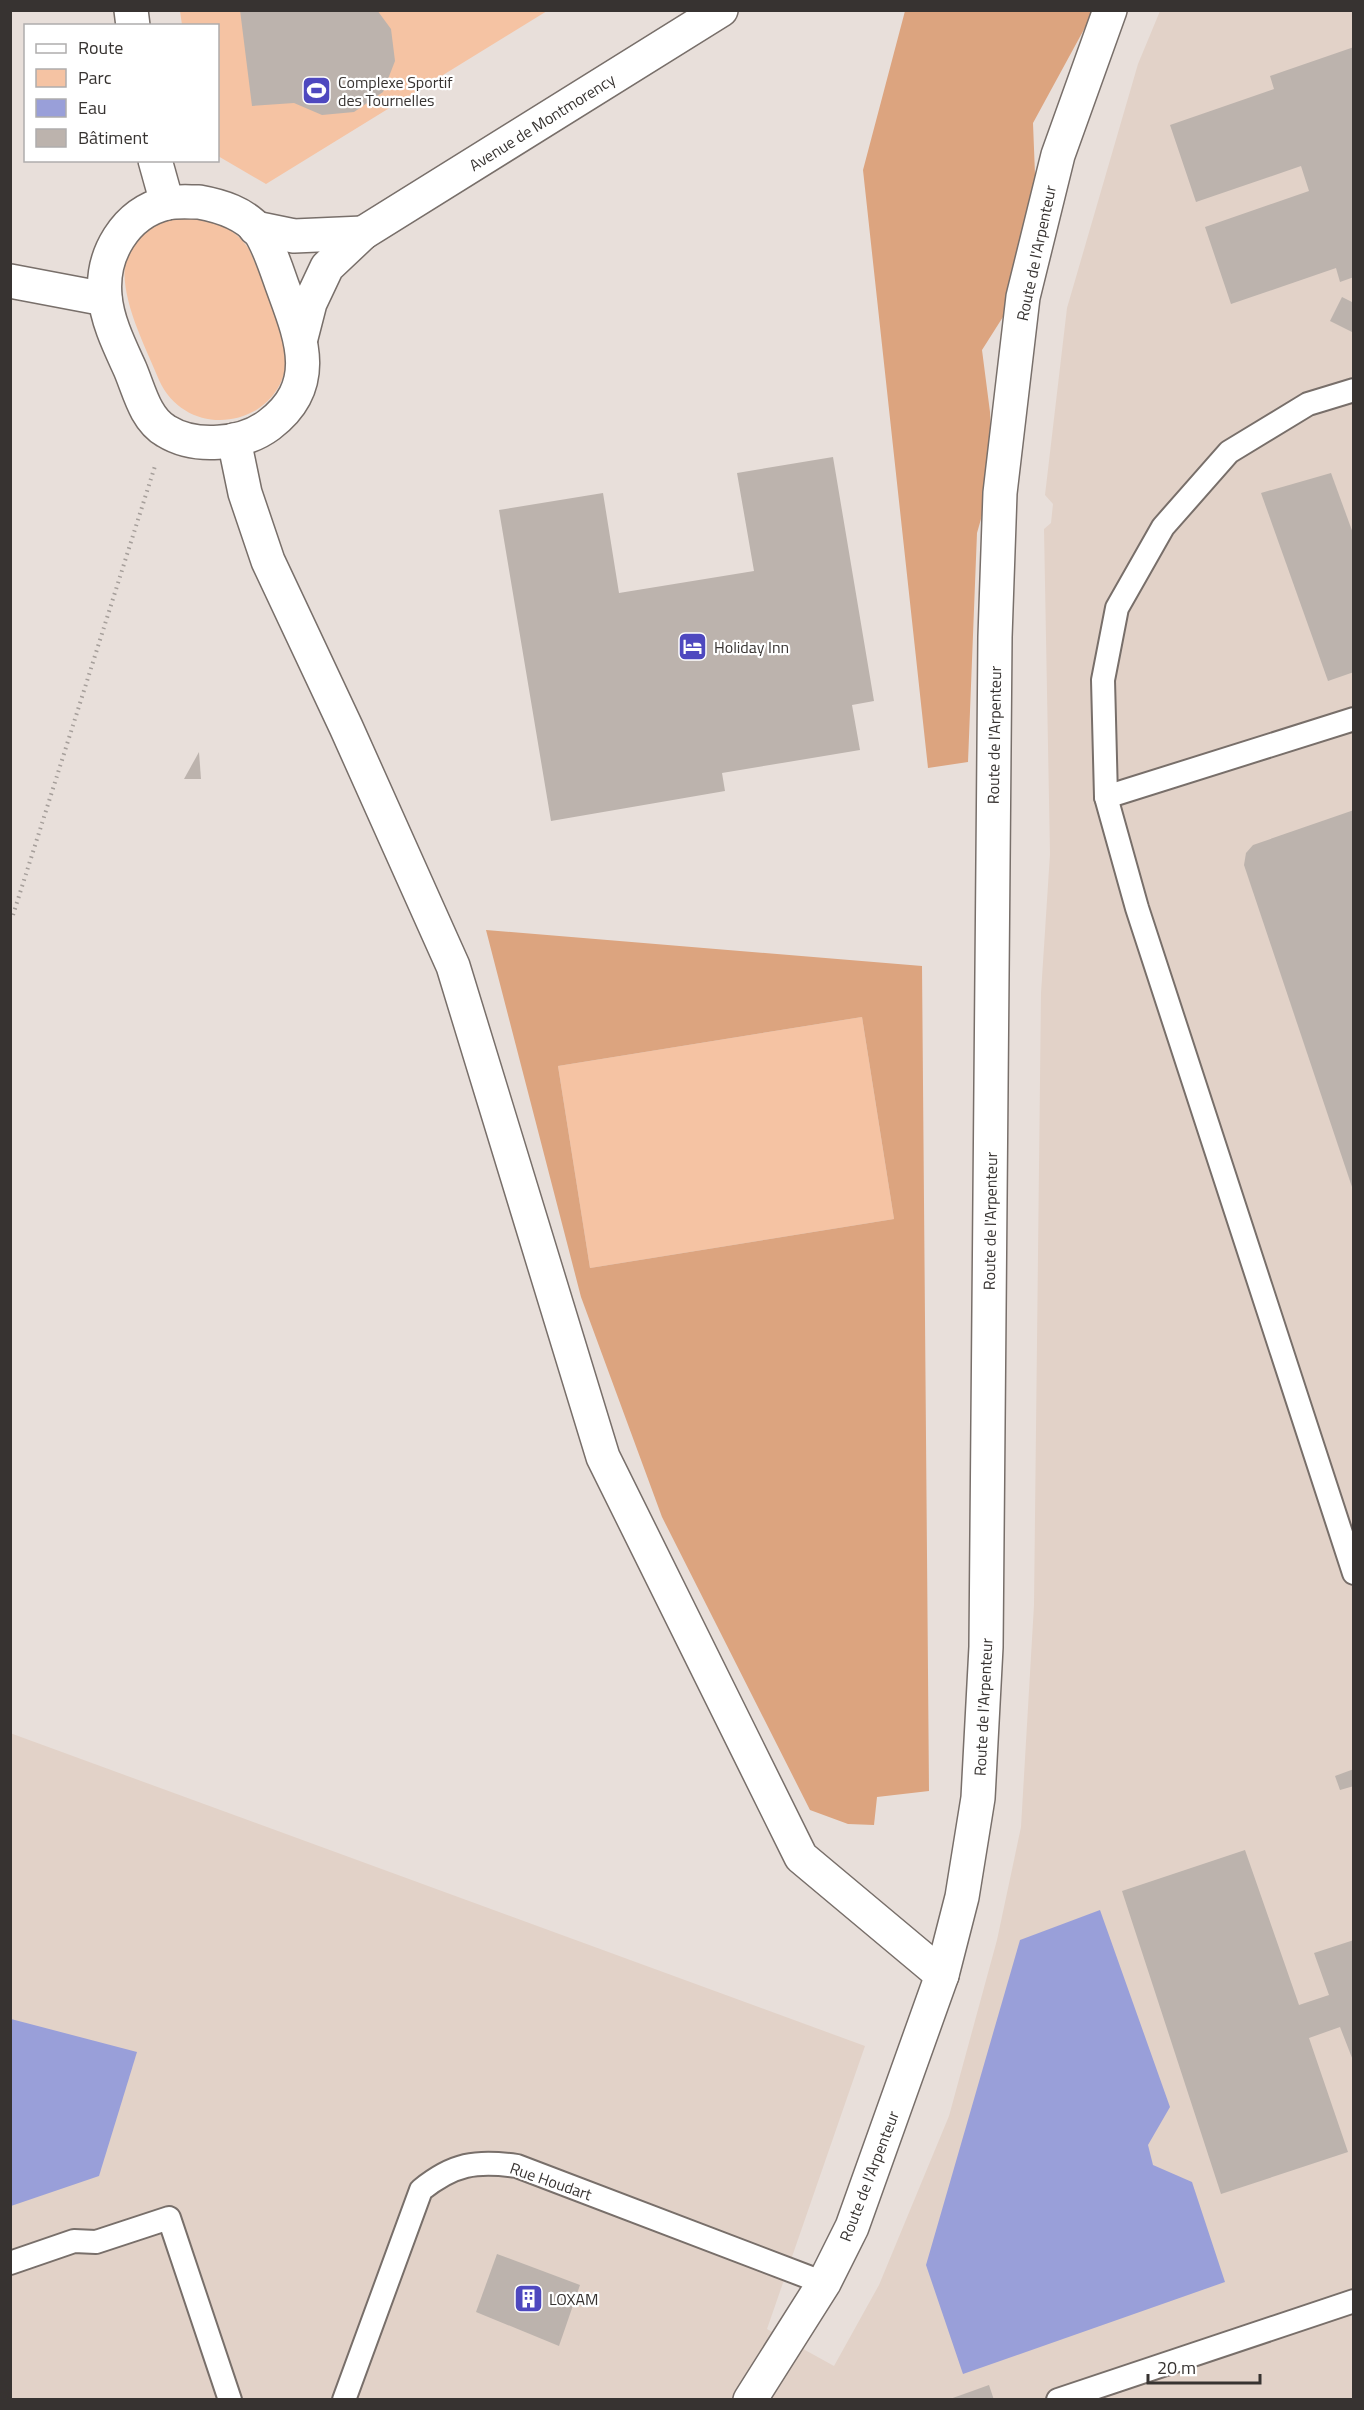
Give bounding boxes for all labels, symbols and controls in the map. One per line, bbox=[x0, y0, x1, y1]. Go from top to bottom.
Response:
legend bbox=[24, 24, 219, 162]
text: Route bbox=[78, 34, 123, 61]
text: Parc bbox=[78, 64, 112, 91]
street label: Avenue de Montmorency bbox=[464, 67, 620, 177]
place label: Complexe Sportif des Tournelles bbox=[338, 70, 453, 112]
sports icon: Complexe Sportif des Tournelles bbox=[301, 75, 333, 107]
text: Eau bbox=[78, 94, 107, 121]
text: Bâtiment bbox=[78, 124, 149, 151]
street label: Route de l'Arpenteur bbox=[1010, 183, 1062, 323]
hotel icon: Holiday Inn bbox=[677, 631, 709, 663]
place label: Holiday Inn bbox=[714, 635, 789, 659]
street label: Route de l'Arpenteur bbox=[981, 665, 1007, 804]
street label: Route de l'Arpenteur bbox=[977, 1151, 1003, 1290]
street label: Route de l'Arpenteur bbox=[967, 1637, 999, 1777]
street label: Route de l'Arpenteur bbox=[833, 2107, 905, 2245]
street label: Rue Houdart bbox=[507, 2156, 596, 2206]
building icon: LOXAM bbox=[512, 2283, 544, 2315]
place label: LOXAM bbox=[549, 2287, 599, 2311]
scale bar bbox=[1148, 2347, 1260, 2385]
text: 20 m bbox=[1157, 2354, 1196, 2381]

